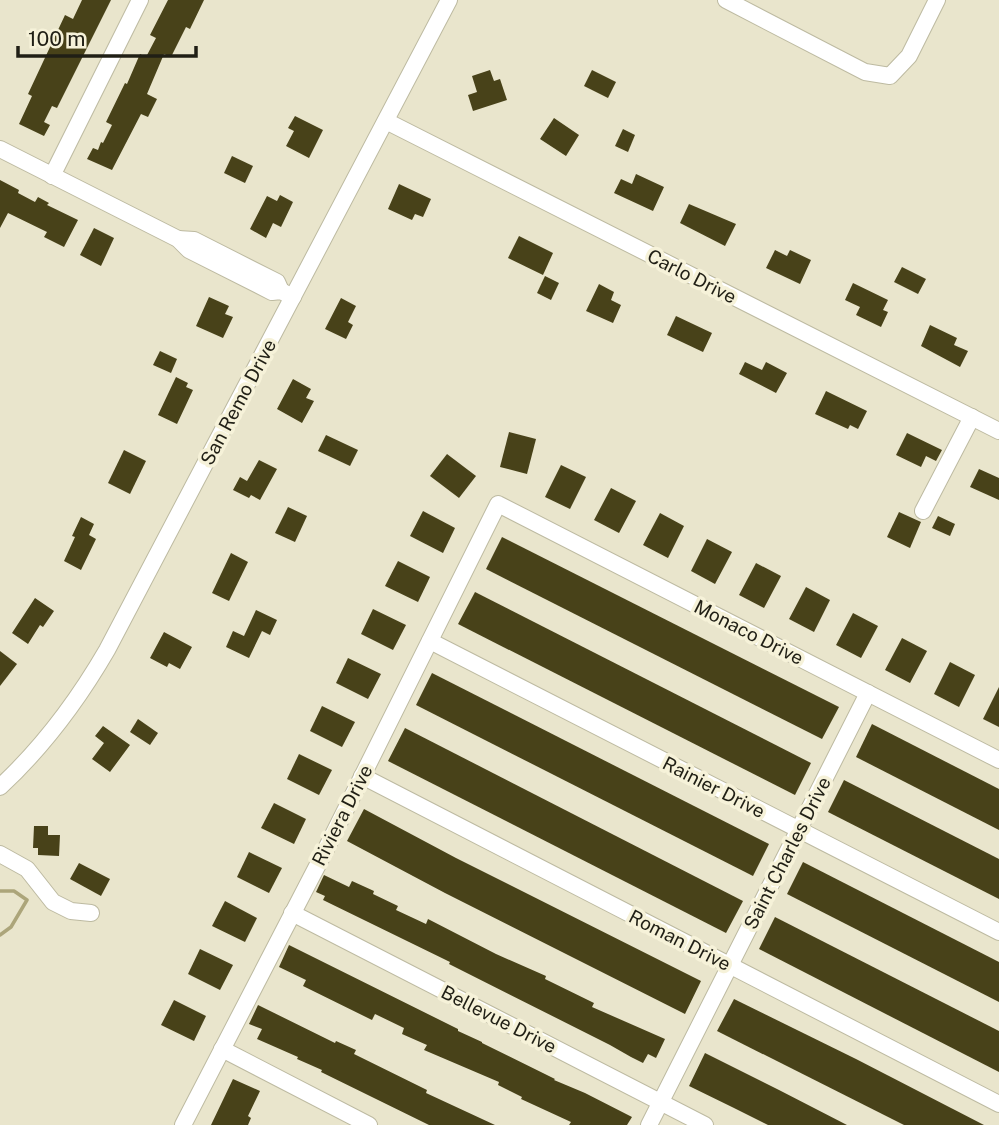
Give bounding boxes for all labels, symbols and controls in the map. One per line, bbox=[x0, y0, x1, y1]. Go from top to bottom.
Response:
scale bar bbox=[18, 14, 196, 58]
text: 100 m bbox=[28, 26, 85, 51]
street label: Carlo Drive bbox=[644, 244, 740, 308]
street label: San Remo Drive bbox=[196, 335, 280, 469]
street label: Monaco Drive bbox=[691, 595, 807, 669]
street label: Rainier Drive bbox=[659, 752, 769, 822]
street label: Riviera Drive bbox=[307, 761, 377, 869]
street label: Saint Charles Drive bbox=[739, 773, 835, 933]
street label: Roman Drive bbox=[625, 905, 735, 975]
street label: Bellevue Drive bbox=[438, 981, 560, 1057]

